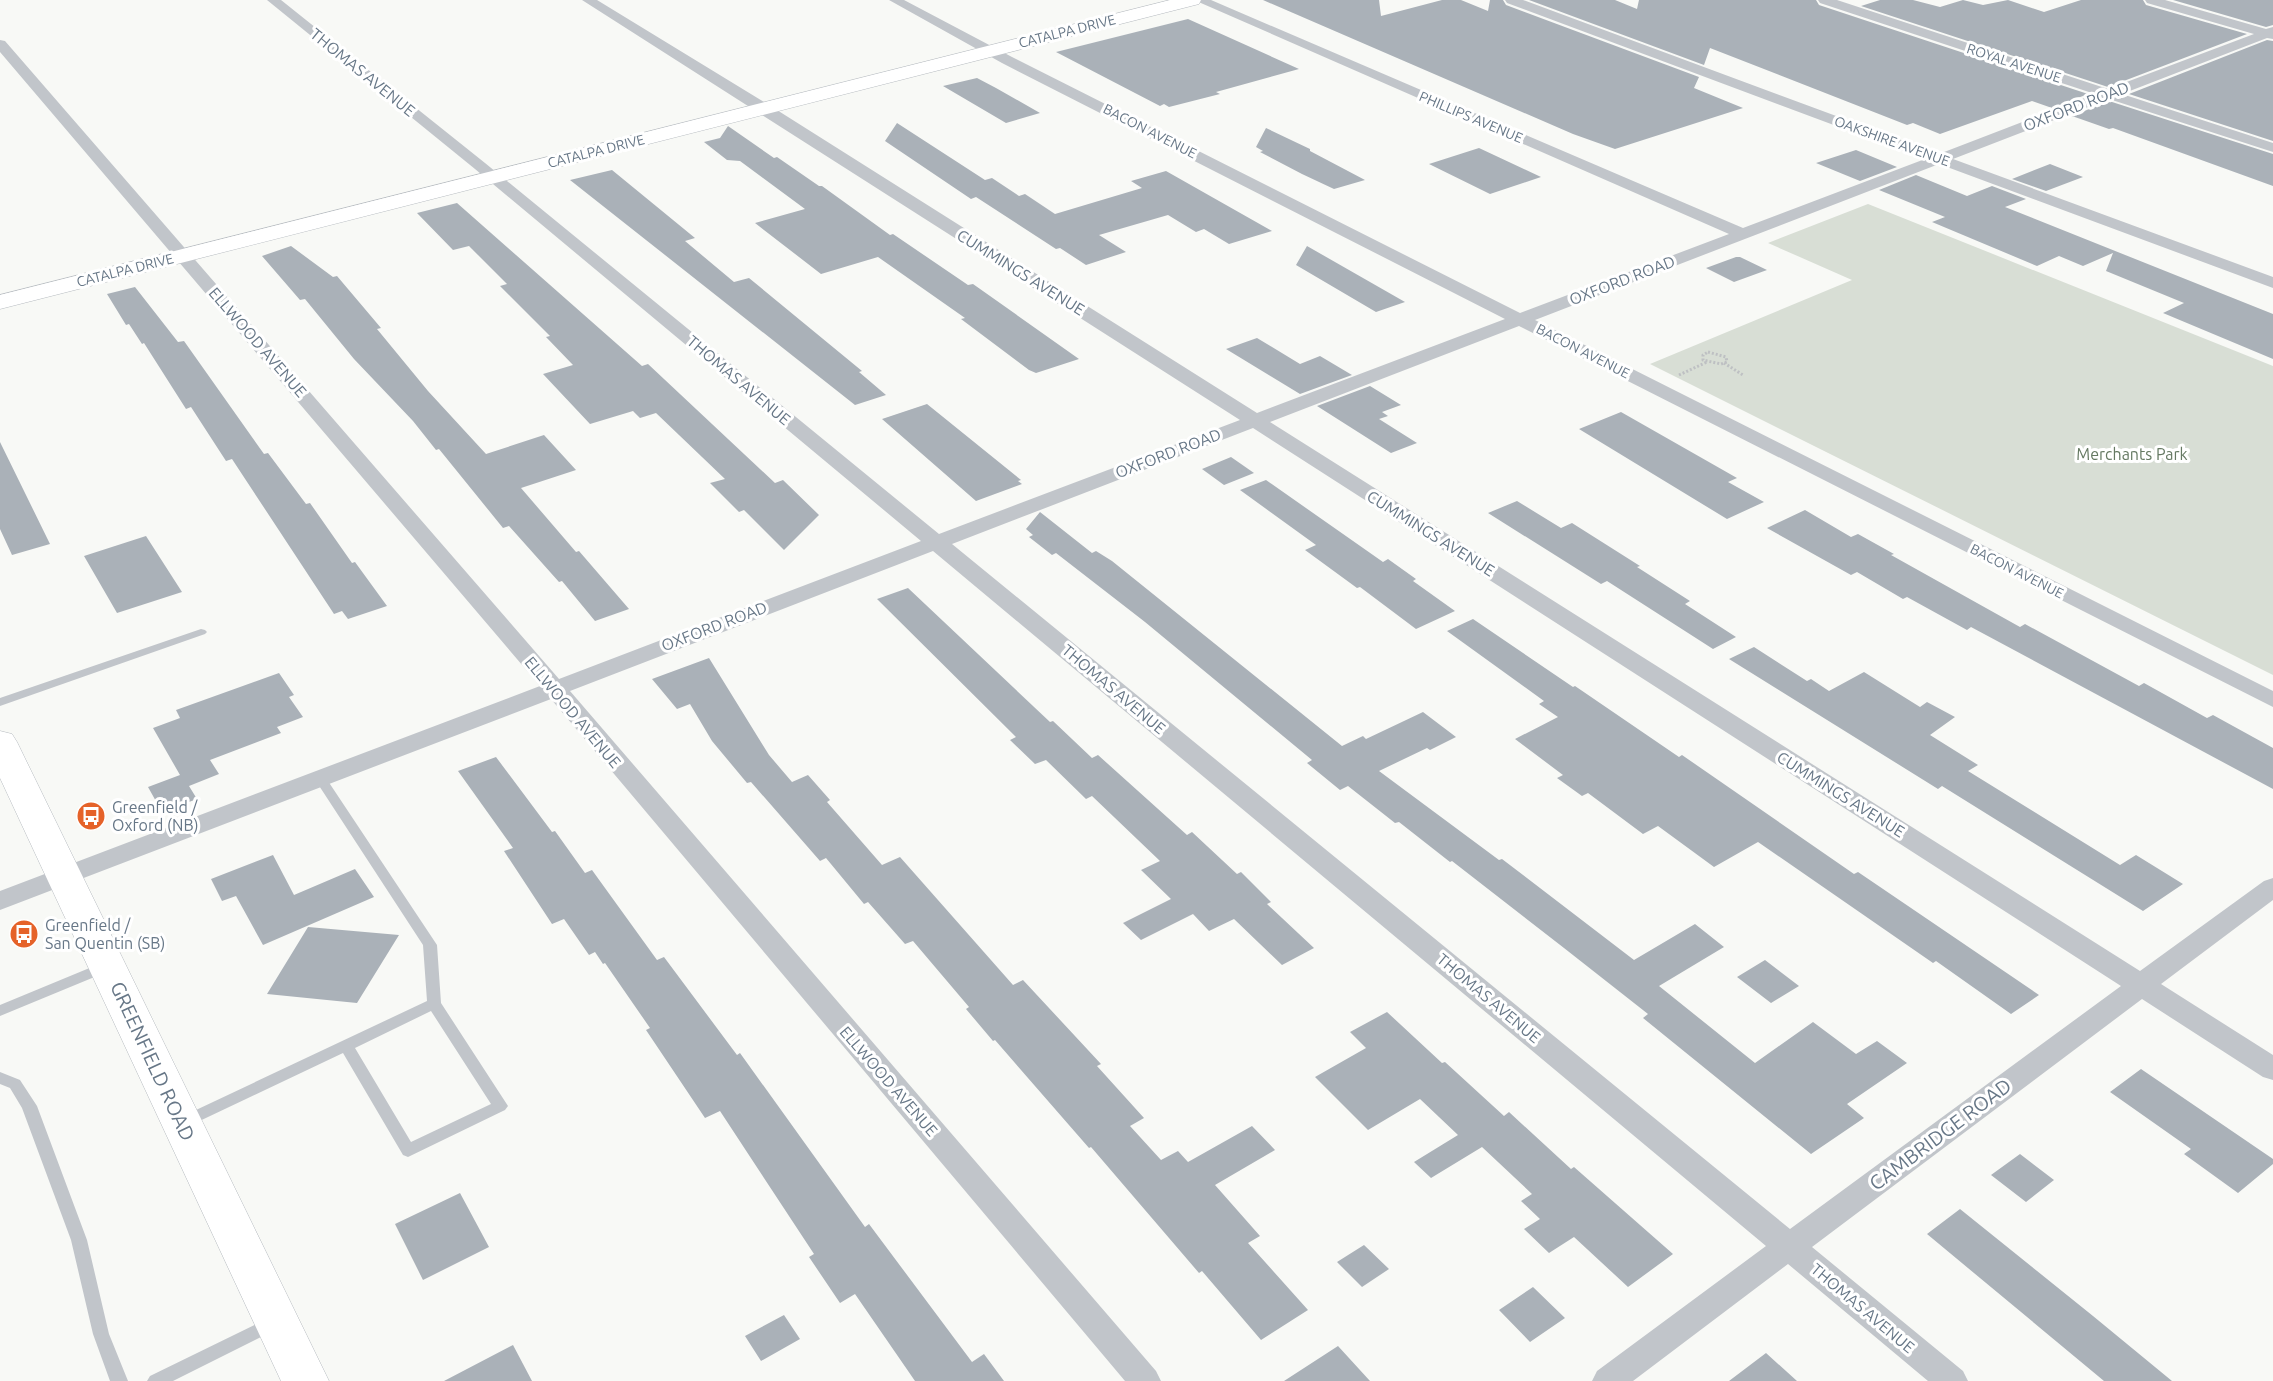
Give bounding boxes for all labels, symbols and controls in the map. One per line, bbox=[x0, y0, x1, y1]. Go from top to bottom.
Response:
street label: CATALPA DRIVE bbox=[1017, 11, 1117, 51]
street label: THOMAS AVENUE bbox=[307, 24, 419, 120]
street label: ROYAL AVENUE bbox=[1965, 40, 2063, 86]
street label: OXFORD ROAD bbox=[2021, 78, 2131, 134]
street label: PHILLIPS AVENUE bbox=[1417, 88, 1525, 146]
street label: BACON AVENUE bbox=[1101, 101, 1200, 162]
street label: OAKSHIRE AVENUE bbox=[1832, 113, 1952, 169]
street label: CATALPA DRIVE bbox=[546, 131, 646, 171]
street label: CUMMINGS AVENUE bbox=[954, 225, 1088, 319]
street label: CATALPA DRIVE bbox=[75, 250, 175, 290]
street label: OXFORD ROAD bbox=[1567, 252, 1677, 308]
street label: ELLWOOD AVENUE bbox=[206, 284, 310, 400]
street label: BACON AVENUE bbox=[1534, 321, 1633, 382]
street label: THOMAS AVENUE bbox=[684, 332, 794, 428]
street label: OXFORD ROAD bbox=[1113, 425, 1223, 481]
park label: Merchants Park bbox=[2076, 445, 2188, 463]
street label: CUMMINGS AVENUE bbox=[1364, 486, 1498, 580]
street label: BACON AVENUE bbox=[1968, 541, 2067, 602]
street label: OXFORD ROAD bbox=[659, 598, 769, 654]
street label: THOMAS AVENUE bbox=[1059, 641, 1169, 737]
street label: ELLWOOD AVENUE bbox=[521, 653, 625, 771]
street label: CUMMINGS AVENUE bbox=[1774, 747, 1908, 841]
place label: Greenfield / Oxford (NB) bbox=[112, 798, 198, 835]
bus stop icon: Greenfield / Oxford (NB) bbox=[75, 800, 107, 832]
place label: Greenfield / San Quentin (SB) bbox=[45, 916, 165, 953]
bus stop icon: Greenfield / San Quentin (SB) bbox=[8, 918, 40, 950]
street label: THOMAS AVENUE bbox=[1434, 950, 1544, 1046]
street label: GREENFIELD ROAD bbox=[106, 978, 200, 1144]
street label: ELLWOOD AVENUE bbox=[837, 1023, 941, 1139]
street label: CAMBRIDGE ROAD bbox=[1865, 1073, 2015, 1195]
street label: THOMAS AVENUE bbox=[1808, 1260, 1918, 1356]

